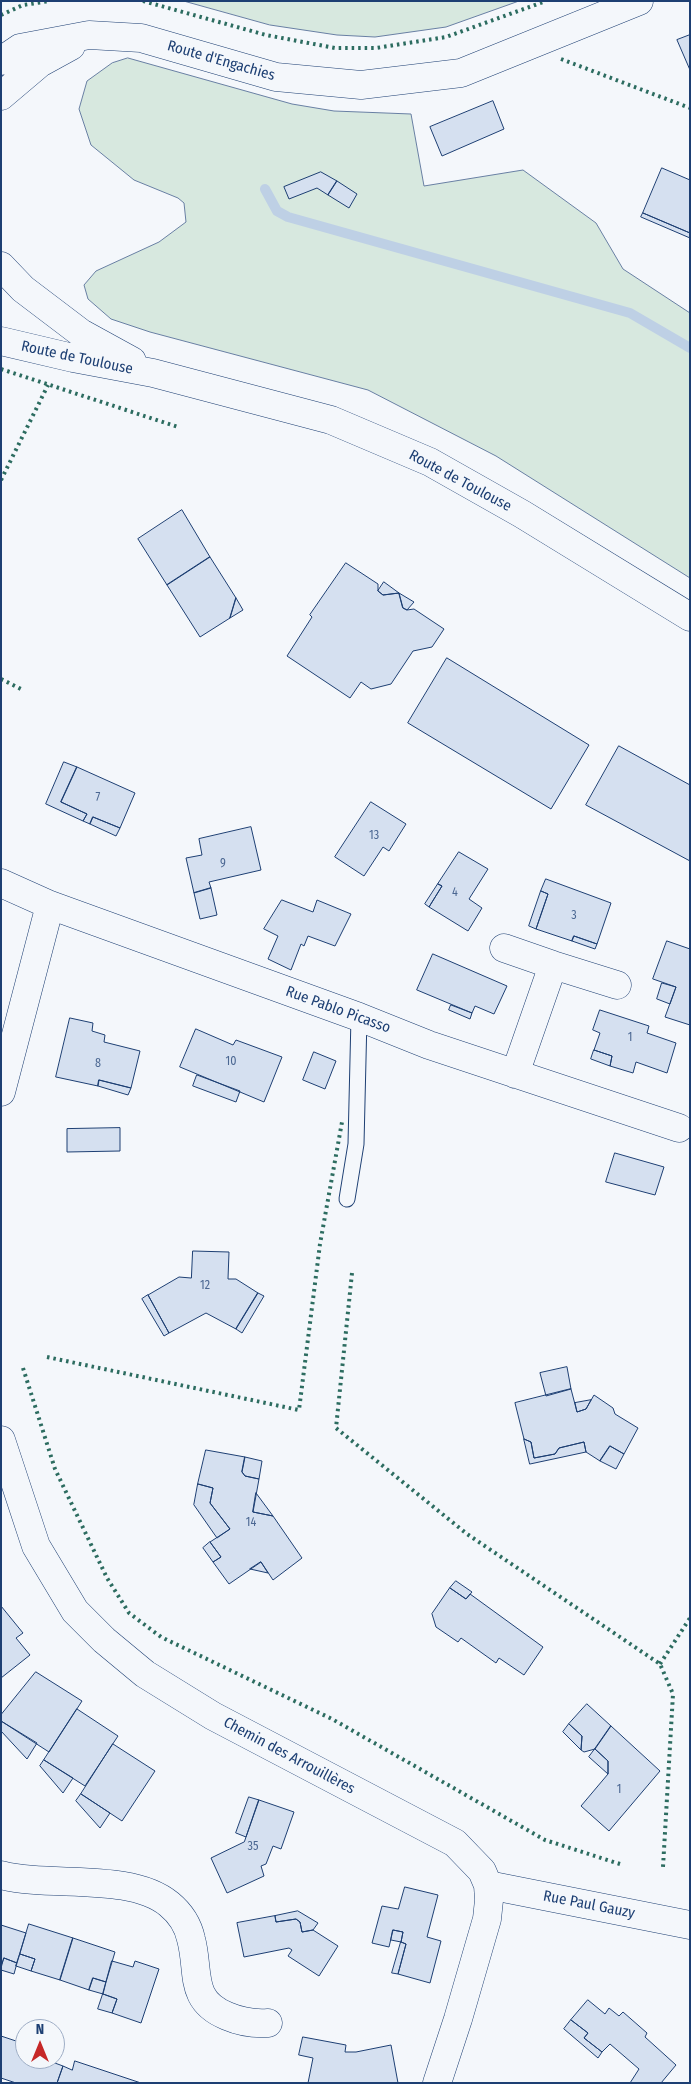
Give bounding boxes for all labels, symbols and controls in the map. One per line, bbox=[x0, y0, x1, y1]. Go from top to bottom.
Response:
street label: Route d'Engachies bbox=[165, 37, 277, 85]
street label: Route de Toulouse bbox=[20, 337, 134, 379]
street label: Route de Toulouse bbox=[406, 446, 514, 516]
house number: 7 bbox=[96, 791, 100, 805]
house number: 13 bbox=[369, 829, 379, 843]
house number: 9 bbox=[220, 857, 226, 871]
house number: 4 bbox=[452, 886, 458, 900]
house number: 3 bbox=[571, 909, 577, 923]
street label: Rue Pablo Picasso bbox=[283, 983, 393, 1037]
house number: 1 bbox=[628, 1031, 632, 1045]
house number: 10 bbox=[226, 1055, 236, 1069]
house number: 8 bbox=[95, 1057, 101, 1071]
house number: 12 bbox=[200, 1279, 210, 1293]
house number: 14 bbox=[246, 1516, 256, 1530]
street label: Chemin des Arrouillères bbox=[220, 1714, 358, 1798]
house number: 1 bbox=[617, 1783, 621, 1797]
house number: 35 bbox=[248, 1840, 258, 1854]
street label: Rue Paul Gauzy bbox=[542, 1887, 636, 1923]
north arrow bbox=[15, 2019, 65, 2069]
text: N bbox=[36, 2021, 44, 2038]

